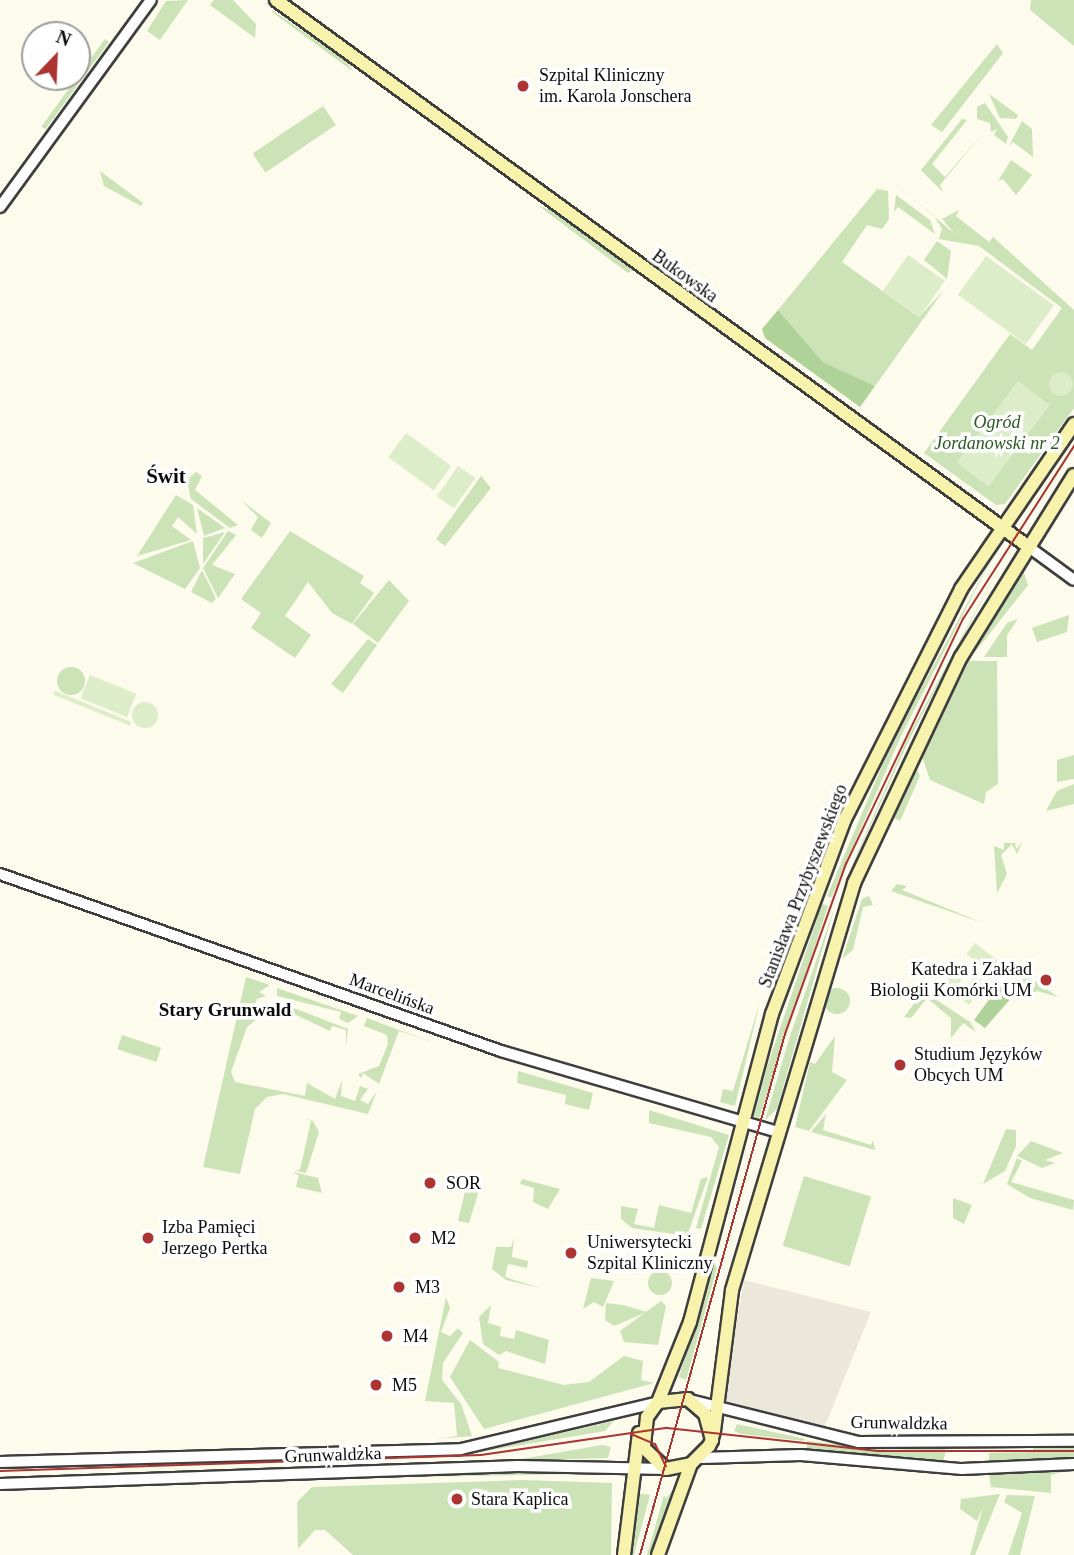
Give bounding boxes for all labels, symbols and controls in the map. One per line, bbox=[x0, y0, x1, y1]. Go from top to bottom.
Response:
north arrow bbox=[21, 21, 91, 91]
text: N bbox=[53, 26, 74, 50]
place label: Szpital Kliniczny im. Karola Jonschera bbox=[539, 65, 691, 108]
marker: Szpital Kliniczny im. Karola Jonschera bbox=[513, 76, 533, 96]
street label: Bukowska bbox=[648, 245, 722, 307]
park label: Ogród Jordanowski nr 2 bbox=[934, 412, 1060, 454]
district label: Świt bbox=[146, 463, 186, 489]
street label: Stanisława Przybyszewskiego bbox=[754, 781, 852, 991]
place label: Katedra i Zakład Biologii Komórki UM bbox=[870, 959, 1032, 1002]
street label: Marcelińska bbox=[347, 969, 437, 1019]
marker: Katedra i Zakład Biologii Komórki UM bbox=[1038, 972, 1054, 988]
district label: Stary Grunwald bbox=[159, 999, 291, 1021]
place label: Studium Języków Obcych UM bbox=[914, 1044, 1042, 1086]
marker: Studium Języków Obcych UM bbox=[892, 1057, 908, 1073]
place label: SOR bbox=[446, 1172, 481, 1194]
marker: SOR bbox=[420, 1173, 440, 1193]
place label: Izba Pamięci Jerzego Pertka bbox=[162, 1217, 267, 1260]
place label: M2 bbox=[431, 1227, 456, 1249]
marker: M2 bbox=[405, 1228, 425, 1248]
marker: Izba Pamięci Jerzego Pertka bbox=[140, 1230, 156, 1246]
place label: Uniwersytecki Szpital Kliniczny bbox=[587, 1232, 712, 1274]
marker: Uniwersytecki Szpital Kliniczny bbox=[561, 1243, 581, 1263]
place label: M3 bbox=[415, 1276, 440, 1298]
marker: M3 bbox=[389, 1277, 409, 1297]
place label: M4 bbox=[403, 1325, 428, 1347]
marker: M4 bbox=[377, 1326, 397, 1346]
place label: M5 bbox=[392, 1374, 417, 1396]
marker: M5 bbox=[366, 1375, 386, 1395]
street label: Grunwaldzka bbox=[850, 1411, 948, 1435]
street label: Grunwaldzka bbox=[284, 1443, 382, 1467]
place label: Stara Kaplica bbox=[471, 1488, 568, 1510]
marker: Stara Kaplica bbox=[449, 1491, 465, 1507]

